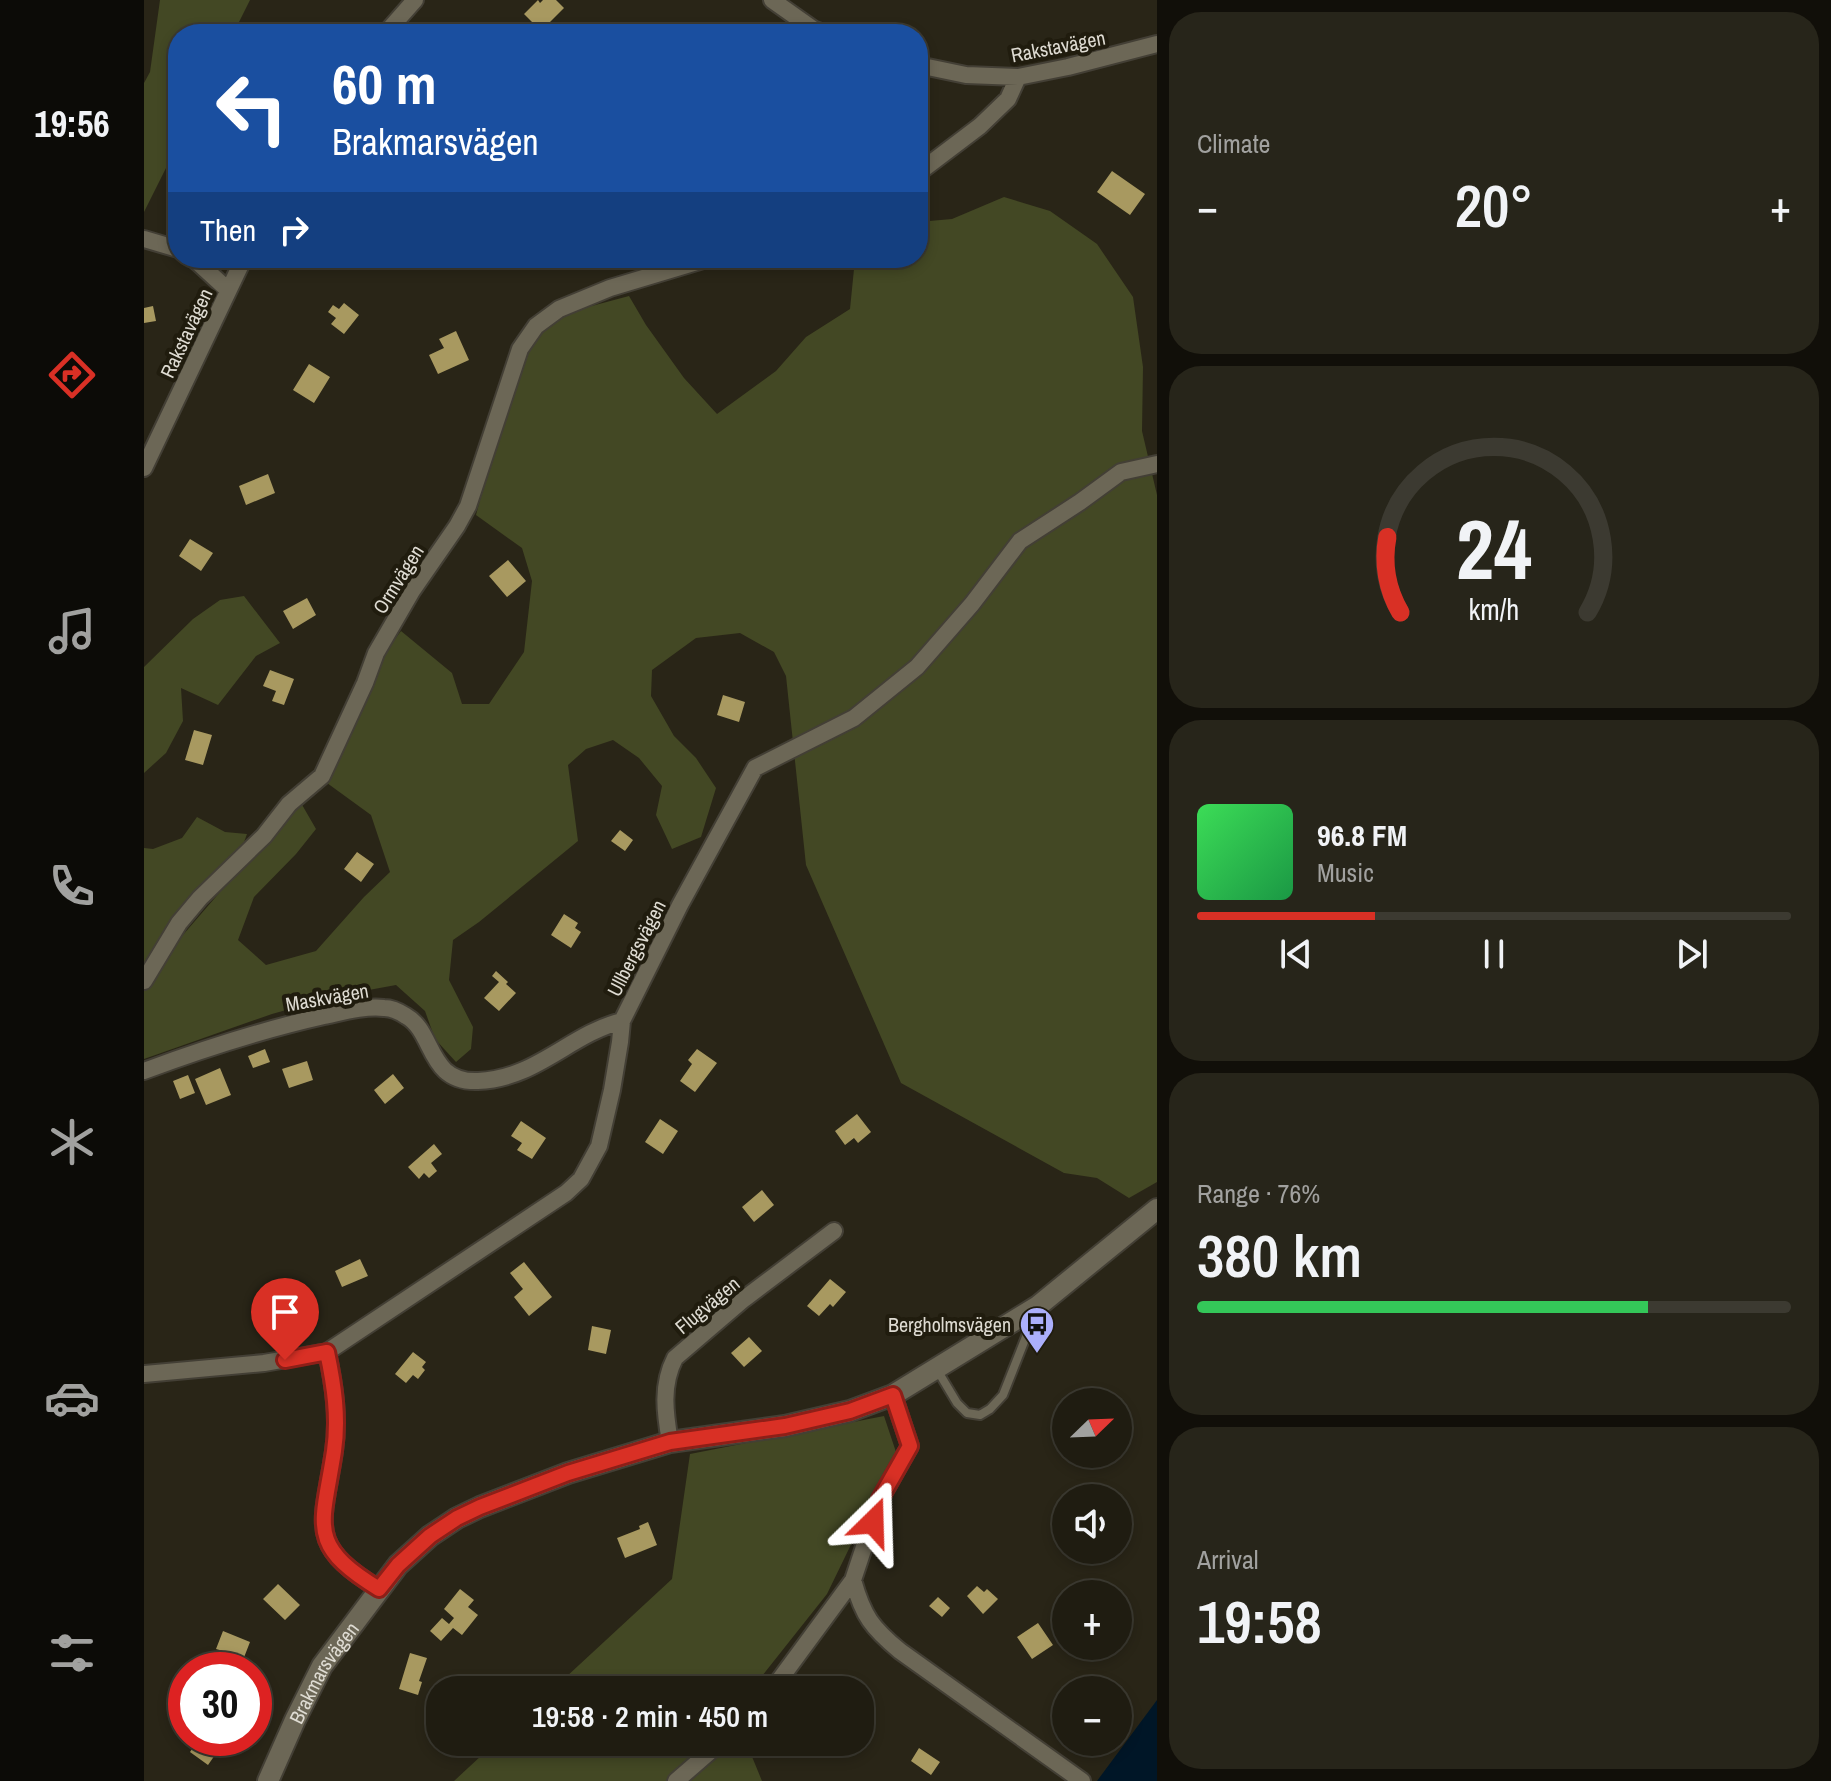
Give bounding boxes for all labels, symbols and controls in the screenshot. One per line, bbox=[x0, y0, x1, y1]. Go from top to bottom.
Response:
street label: Rakstavägen bbox=[1008, 24, 1108, 68]
text: 60 m bbox=[332, 46, 437, 121]
icon: left bbox=[200, 56, 304, 160]
text: 19:56 bbox=[34, 100, 110, 148]
text: Brakmarsvägen bbox=[332, 118, 539, 166]
text: Climate bbox=[1197, 126, 1270, 161]
text: 20° bbox=[1455, 165, 1533, 246]
text: − bbox=[1197, 176, 1218, 236]
text: + bbox=[1770, 176, 1791, 236]
icon: right bbox=[272, 208, 316, 252]
text: Then bbox=[200, 210, 256, 250]
street label: Rakstavägen bbox=[154, 284, 218, 382]
icon: directions bbox=[44, 347, 100, 403]
text: 24 bbox=[1456, 492, 1532, 604]
street label: Ormvägen bbox=[366, 539, 430, 619]
text: km/h bbox=[1469, 590, 1519, 629]
icon: music bbox=[44, 603, 100, 659]
text: 96.8 FM bbox=[1317, 815, 1407, 855]
text: Music bbox=[1317, 855, 1374, 890]
icon: phone bbox=[44, 858, 100, 914]
street label: Ullbergsvägen bbox=[600, 895, 672, 1001]
icon: previous bbox=[1274, 932, 1318, 976]
icon: pause bbox=[1472, 932, 1516, 976]
icon: next bbox=[1670, 932, 1714, 976]
street label: Maskvägen bbox=[283, 976, 371, 1018]
icon: climate bbox=[44, 1114, 100, 1170]
text: Range · 76% bbox=[1197, 1176, 1320, 1211]
text: 380 km bbox=[1197, 1215, 1362, 1296]
street label: Flugvägen bbox=[669, 1270, 745, 1340]
pin bbox=[251, 1278, 319, 1360]
icon: arrive bbox=[263, 1290, 307, 1334]
bus stop icon: Bergholmsvägen bbox=[1018, 1305, 1056, 1355]
place label: Bergholmsvägen bbox=[888, 1311, 1011, 1338]
icon: car bbox=[44, 1370, 100, 1426]
north arrow bbox=[1052, 1388, 1132, 1468]
map controls bbox=[1052, 1388, 1132, 1756]
position arrow bbox=[831, 1480, 915, 1564]
button: sound bbox=[1052, 1484, 1132, 1564]
text: Arrival bbox=[1197, 1542, 1259, 1577]
button: + bbox=[1052, 1580, 1132, 1660]
text: 19:58 bbox=[1197, 1581, 1322, 1662]
street label: Brakmarsvägen bbox=[282, 1616, 364, 1728]
icon: filters bbox=[44, 1625, 100, 1681]
speed limit sign: 30 bbox=[168, 1652, 272, 1756]
button: − bbox=[1052, 1676, 1132, 1756]
text: 19:58 · 2 min · 450 m bbox=[532, 1696, 768, 1736]

